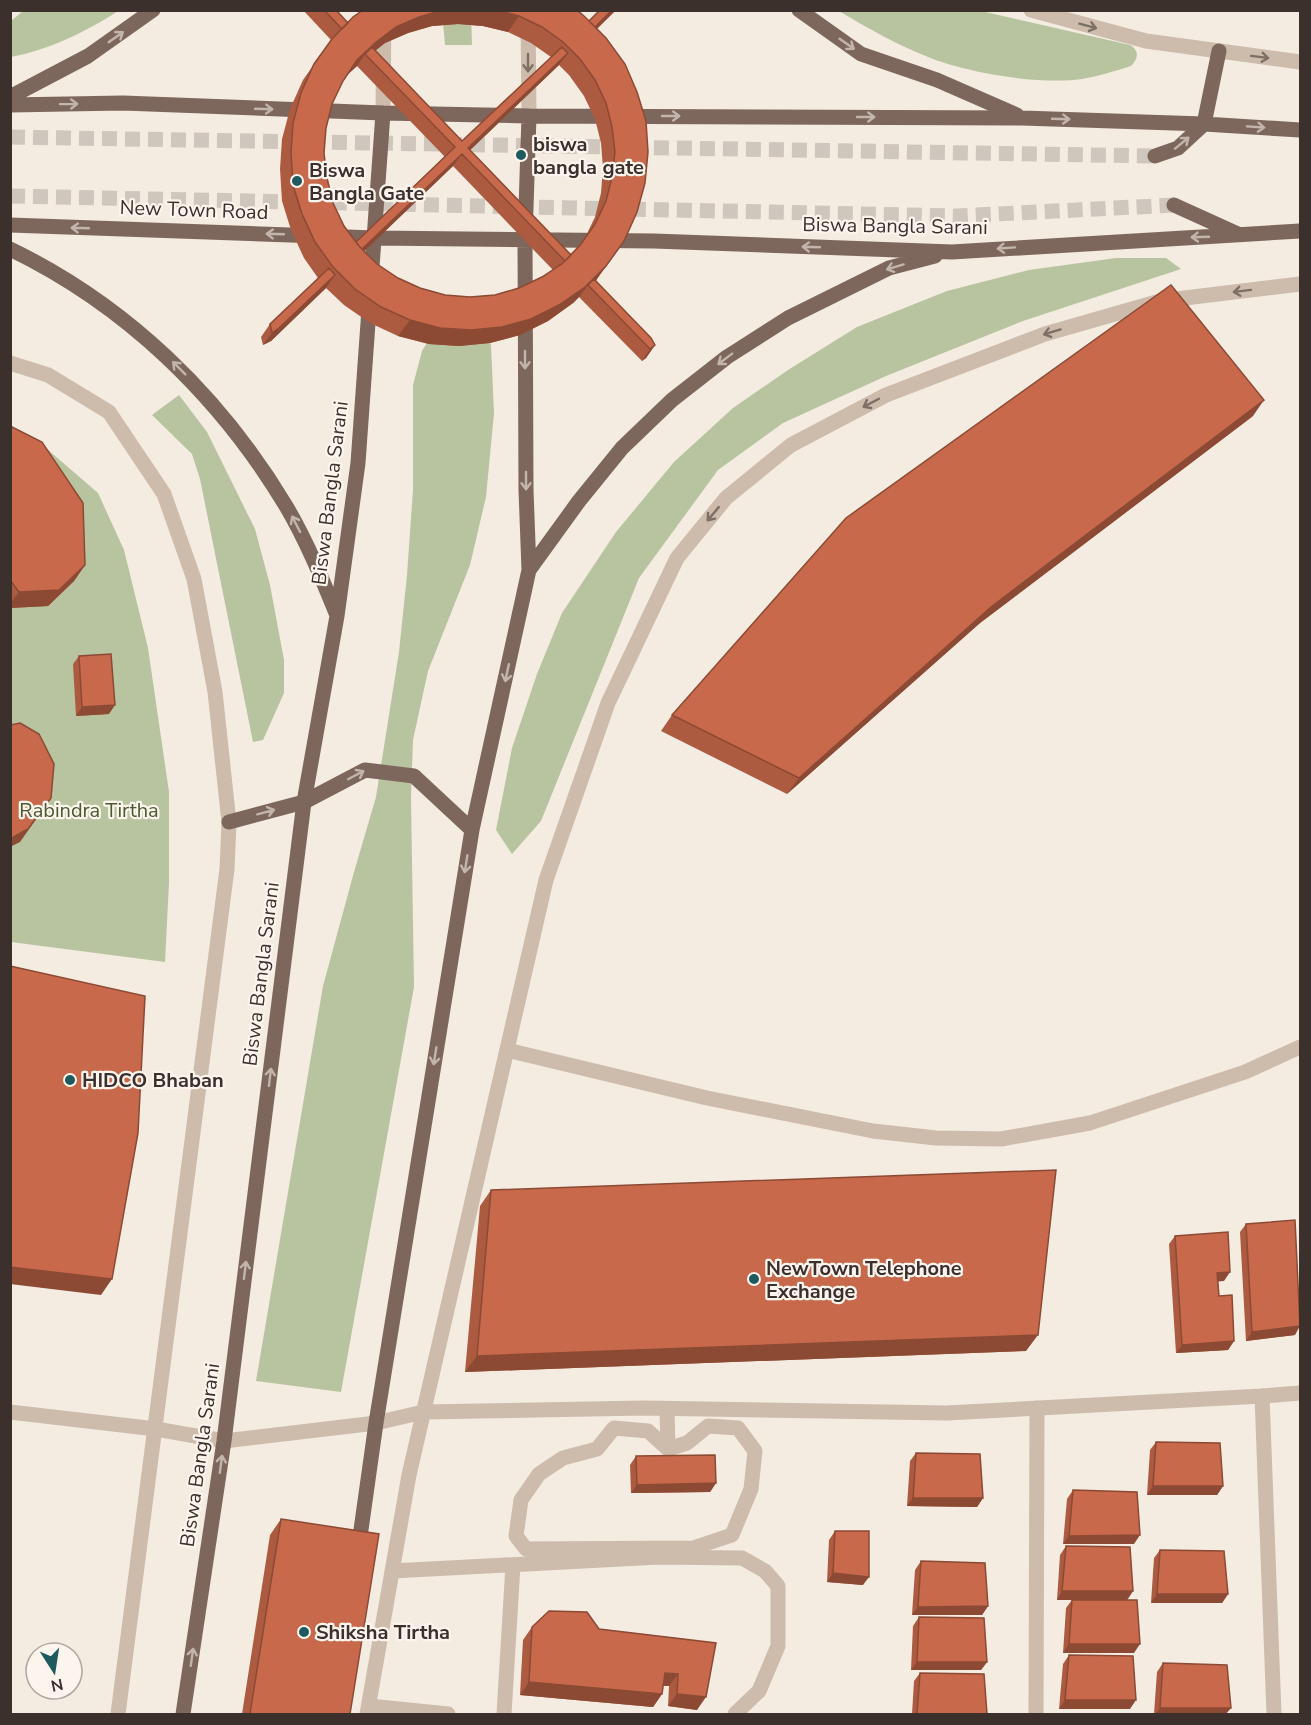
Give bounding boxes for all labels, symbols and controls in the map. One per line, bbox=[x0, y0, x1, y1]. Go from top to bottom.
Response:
one-way arrow bbox=[1078, 20, 1097, 32]
one-way arrow bbox=[107, 31, 123, 43]
one-way arrow bbox=[839, 38, 855, 50]
one-way arrow bbox=[1249, 51, 1269, 62]
one-way arrow bbox=[523, 53, 534, 73]
one-way arrow bbox=[58, 98, 78, 110]
one-way arrow bbox=[253, 103, 273, 114]
one-way arrow bbox=[661, 110, 681, 122]
one-way arrow bbox=[856, 111, 876, 123]
one-way arrow bbox=[1051, 113, 1071, 125]
one-way arrow bbox=[1246, 121, 1266, 132]
place label: biswa bangla gate bbox=[533, 131, 644, 181]
one-way arrow bbox=[1174, 137, 1190, 150]
marker: biswa bangla gate bbox=[514, 148, 528, 162]
place label: Biswa Bangla Gate bbox=[309, 157, 424, 207]
marker: Biswa Bangla Gate bbox=[290, 174, 304, 188]
street label: New Town Road bbox=[119, 194, 269, 226]
street label: Biswa Bangla Sarani bbox=[802, 211, 988, 241]
one-way arrow bbox=[70, 222, 90, 233]
one-way arrow bbox=[265, 229, 285, 240]
one-way arrow bbox=[1191, 232, 1211, 243]
one-way arrow bbox=[801, 241, 821, 252]
one-way arrow bbox=[996, 243, 1016, 254]
one-way arrow bbox=[886, 262, 905, 273]
one-way arrow bbox=[1233, 286, 1253, 297]
one-way arrow bbox=[1043, 327, 1062, 338]
one-way arrow bbox=[519, 349, 531, 369]
one-way arrow bbox=[717, 353, 733, 366]
one-way arrow bbox=[172, 361, 187, 376]
one-way arrow bbox=[862, 397, 880, 409]
street label: Biswa Bangla Sarani bbox=[305, 399, 355, 587]
one-way arrow bbox=[520, 470, 532, 490]
one-way arrow bbox=[706, 506, 720, 521]
one-way arrow bbox=[289, 515, 301, 533]
one-way arrow bbox=[500, 663, 512, 682]
one-way arrow bbox=[346, 769, 364, 780]
park label: Rabindra Tirtha bbox=[19, 797, 159, 824]
one-way arrow bbox=[257, 806, 276, 818]
one-way arrow bbox=[461, 854, 472, 873]
street label: Biswa Bangla Sarani bbox=[236, 880, 286, 1068]
one-way arrow bbox=[430, 1046, 441, 1066]
place label: HIDCO Bhaban bbox=[82, 1067, 224, 1094]
one-way arrow bbox=[264, 1067, 275, 1087]
marker: HIDCO Bhaban bbox=[63, 1073, 77, 1087]
place label: NewTown Telephone Exchange bbox=[766, 1255, 962, 1305]
one-way arrow bbox=[240, 1261, 251, 1281]
marker: NewTown Telephone Exchange bbox=[747, 1272, 761, 1286]
street label: Biswa Bangla Sarani bbox=[174, 1361, 226, 1549]
one-way arrow bbox=[215, 1454, 226, 1474]
place label: Shiksha Tirtha bbox=[316, 1619, 450, 1646]
marker: Shiksha Tirtha bbox=[297, 1625, 311, 1639]
north arrow bbox=[24, 1641, 84, 1701]
one-way arrow bbox=[186, 1647, 197, 1667]
text: N bbox=[49, 1673, 65, 1697]

